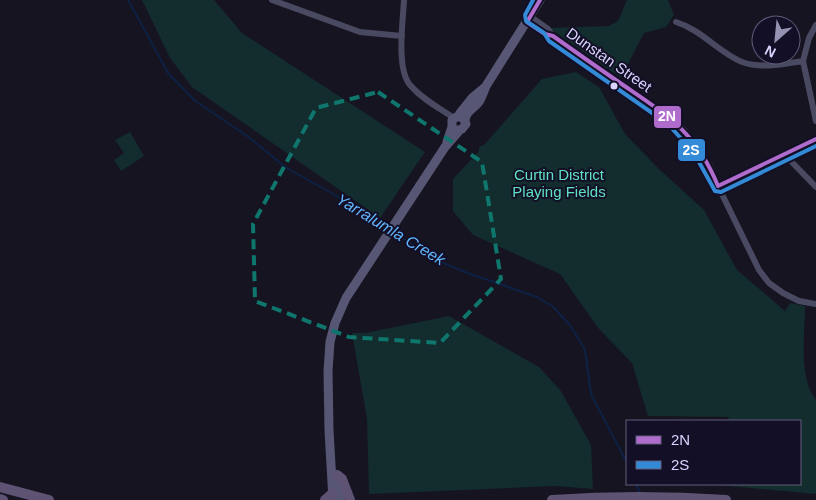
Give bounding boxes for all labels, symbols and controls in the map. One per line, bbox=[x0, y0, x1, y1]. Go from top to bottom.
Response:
north arrow bbox=[751, 15, 801, 65]
street label: Dunstan Street bbox=[563, 24, 656, 96]
text: N bbox=[762, 42, 778, 61]
unlabelled marker bbox=[609, 81, 619, 91]
line badge: 2N bbox=[653, 105, 682, 129]
text: 2N bbox=[658, 108, 676, 124]
line badge: 2S bbox=[677, 138, 706, 162]
text: 2S bbox=[682, 142, 700, 158]
park label: Curtin District Playing Fields bbox=[512, 166, 606, 200]
water label: Yarralumla Creek bbox=[334, 190, 449, 269]
legend bbox=[626, 420, 801, 485]
text: 2N bbox=[671, 431, 690, 448]
text: 2S bbox=[671, 456, 689, 473]

